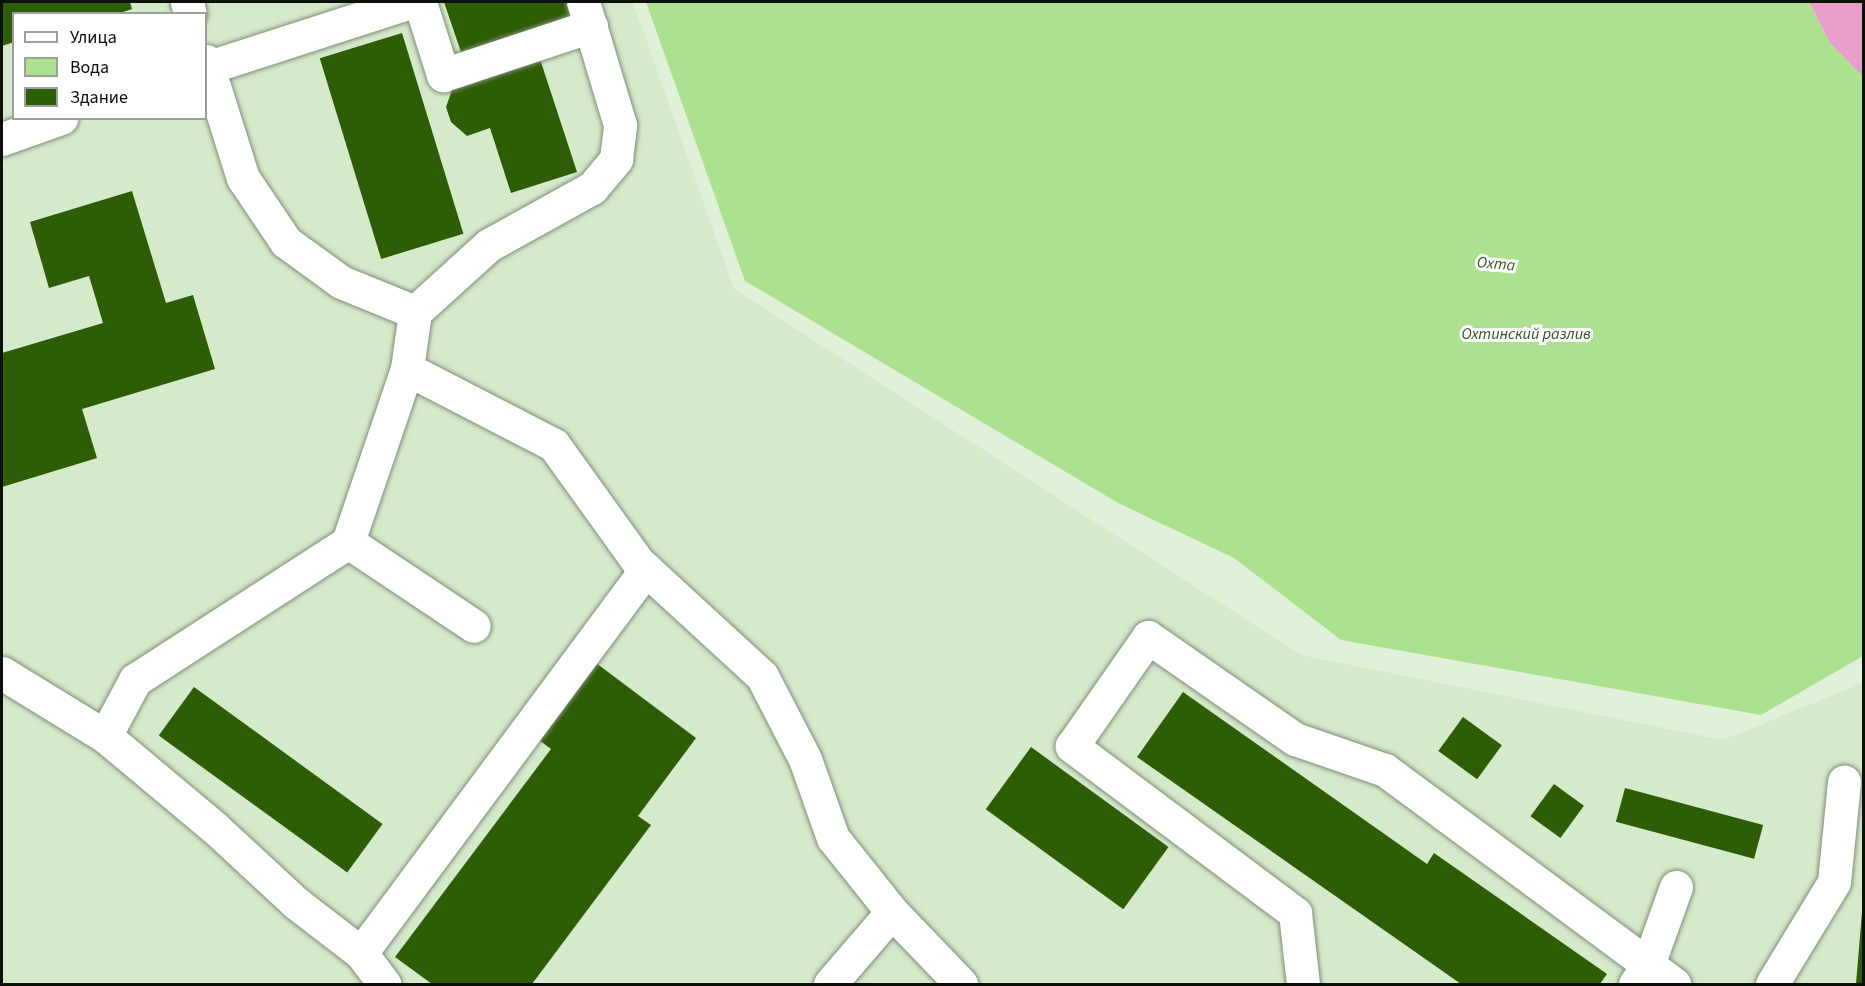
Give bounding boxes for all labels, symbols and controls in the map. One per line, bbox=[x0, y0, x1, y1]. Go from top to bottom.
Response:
legend bbox=[12, 12, 207, 120]
text: Улица bbox=[70, 25, 117, 50]
text: Вода bbox=[70, 55, 109, 80]
text: Здание bbox=[70, 85, 128, 110]
water label: Охта bbox=[1476, 253, 1516, 275]
water label: Охтинский разлив bbox=[1461, 324, 1591, 344]

